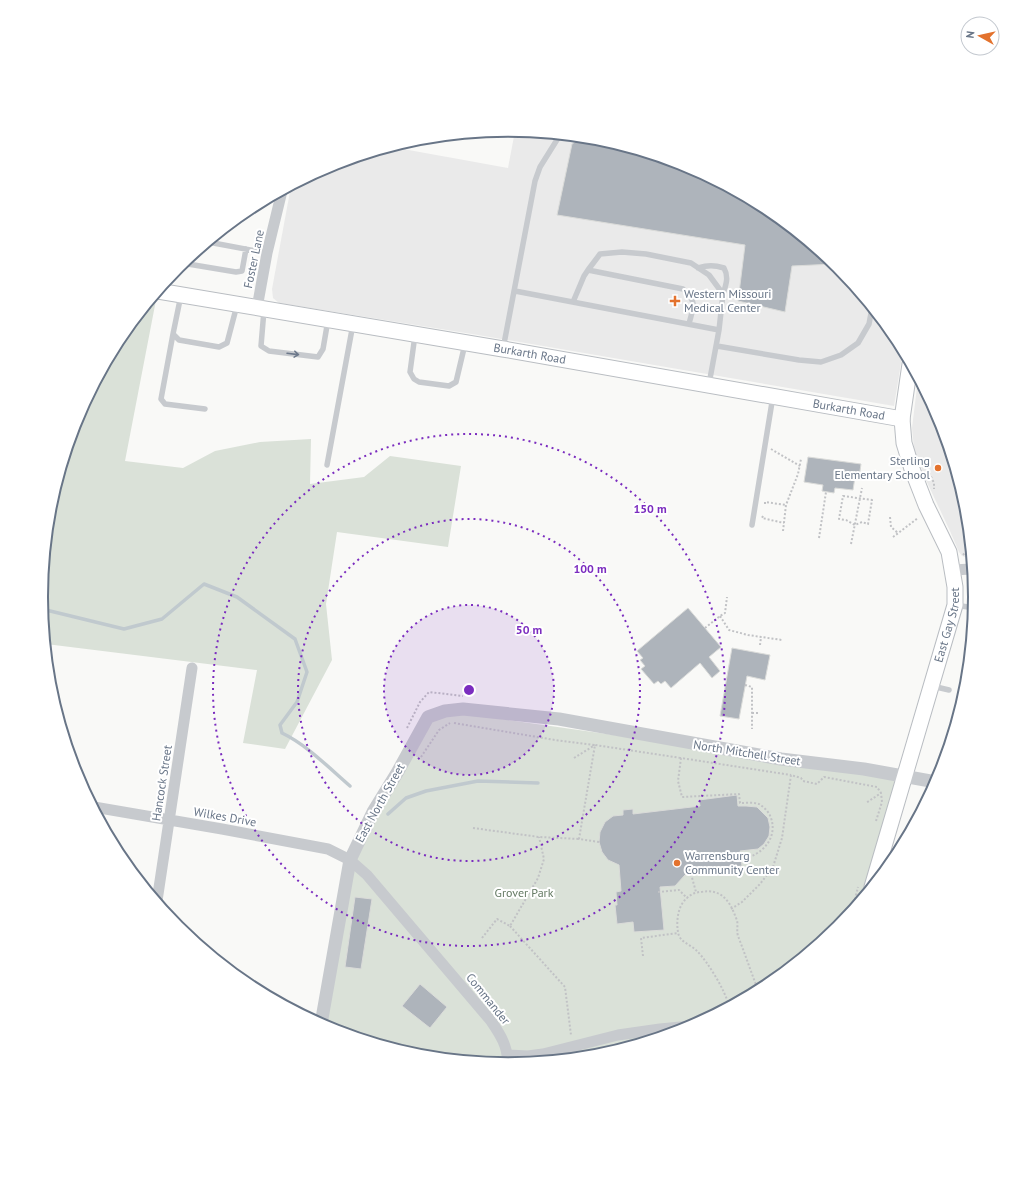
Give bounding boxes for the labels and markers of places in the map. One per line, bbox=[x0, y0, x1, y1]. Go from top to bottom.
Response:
place label: Western Missouri Medical Center bbox=[684, 286, 771, 315]
marker: Western Missouri Medical Center bbox=[669, 295, 681, 307]
place label: Sterling Elementary School bbox=[834, 453, 930, 482]
marker: Sterling Elementary School bbox=[933, 463, 943, 473]
centre of rings bbox=[462, 683, 476, 697]
place label: Warrensburg Community Center bbox=[685, 848, 779, 877]
marker: Warrensburg Community Center bbox=[672, 858, 682, 868]

